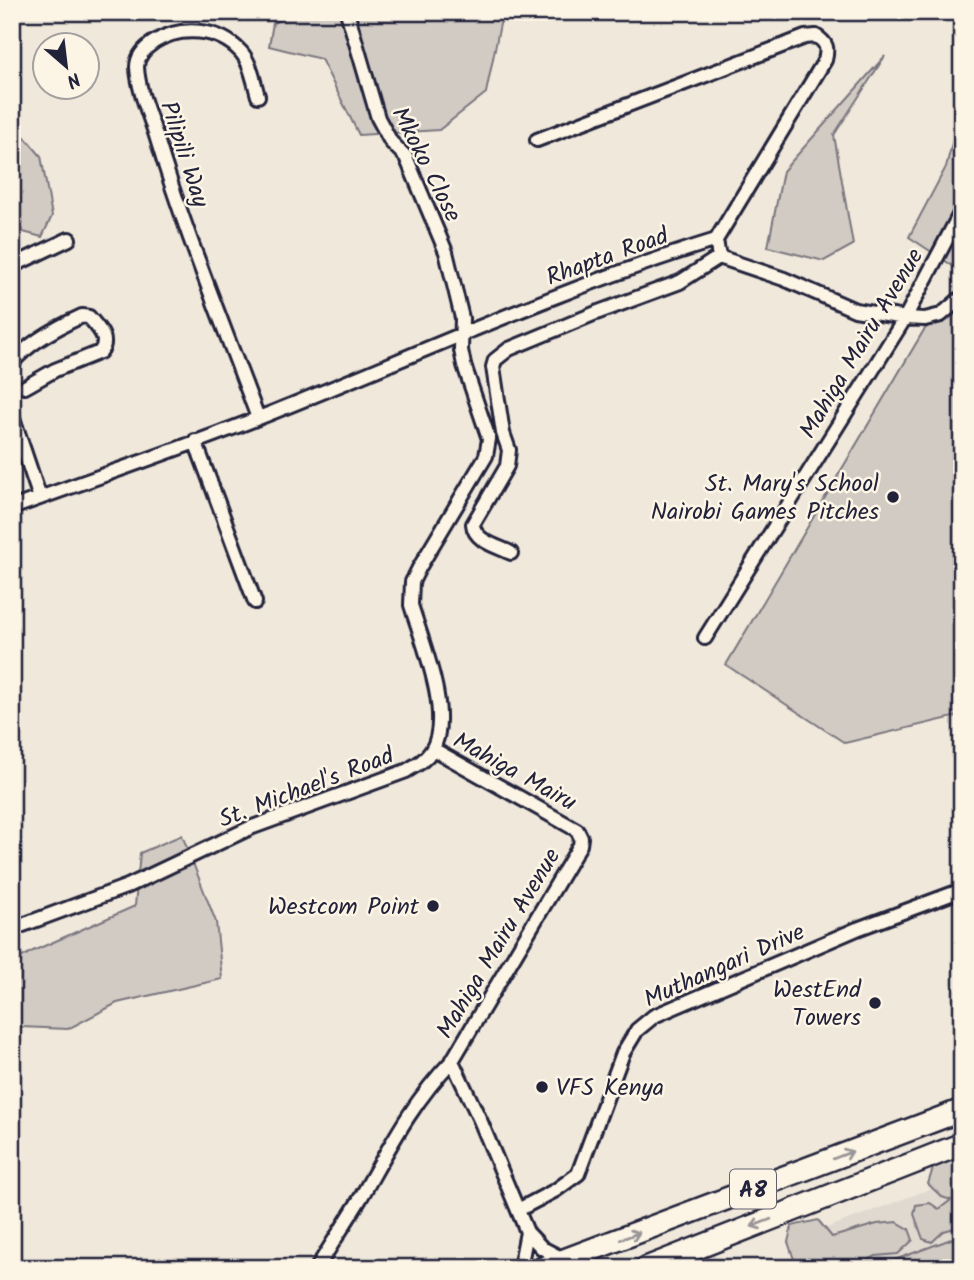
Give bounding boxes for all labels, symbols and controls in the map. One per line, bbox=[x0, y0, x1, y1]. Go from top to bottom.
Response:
north arrow bbox=[32, 32, 102, 102]
text: N bbox=[61, 63, 85, 95]
street label: Pilipili Way bbox=[148, 96, 219, 214]
street label: Mkoko Close bbox=[380, 100, 471, 229]
street label: Rhapta Road bbox=[541, 217, 675, 298]
street label: Mahiga Mairu Avenue bbox=[790, 241, 935, 447]
place label: St. Mary's School Nairobi Games Pitches bbox=[651, 465, 879, 532]
marker: St. Mary's School Nairobi Games Pitches bbox=[885, 489, 901, 505]
street label: Mahiga Mairu bbox=[445, 722, 584, 823]
street label: St. Michael's Road bbox=[213, 737, 401, 840]
street label: Mahiga Mairu Avenue bbox=[427, 841, 572, 1047]
place label: Westcom Point bbox=[268, 888, 420, 927]
marker: Westcom Point bbox=[425, 898, 441, 914]
street label: Muthangari Drive bbox=[638, 913, 812, 1019]
place label: WestEnd Towers bbox=[773, 971, 862, 1038]
marker: WestEnd Towers bbox=[867, 995, 883, 1011]
place label: VFS Kenya bbox=[556, 1069, 664, 1108]
marker: VFS Kenya bbox=[534, 1079, 550, 1095]
one-way arrow bbox=[832, 1148, 853, 1161]
road number: A8 bbox=[730, 1170, 776, 1208]
one-way arrow bbox=[751, 1218, 773, 1231]
one-way arrow bbox=[619, 1228, 641, 1241]

